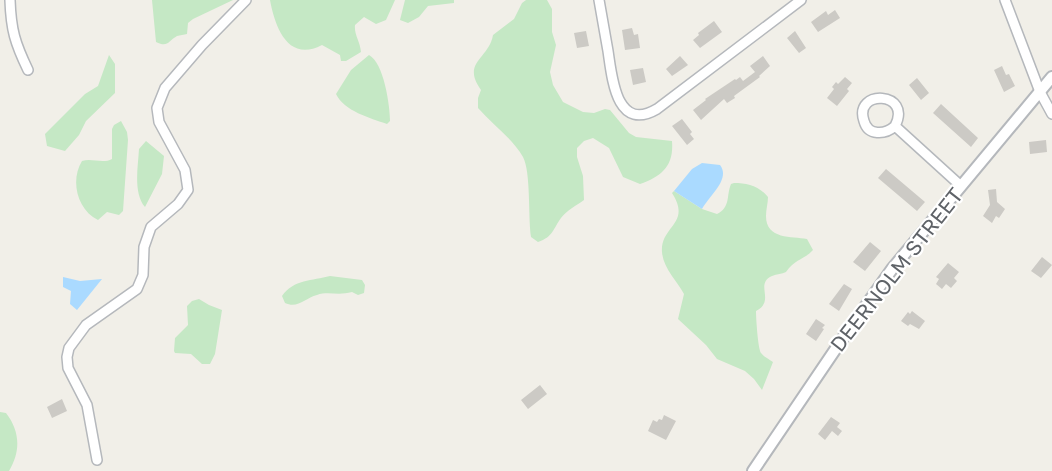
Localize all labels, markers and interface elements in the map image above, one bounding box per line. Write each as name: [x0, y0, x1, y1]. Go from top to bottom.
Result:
street label: DEERNOLM STREET: [824, 182, 968, 356]

